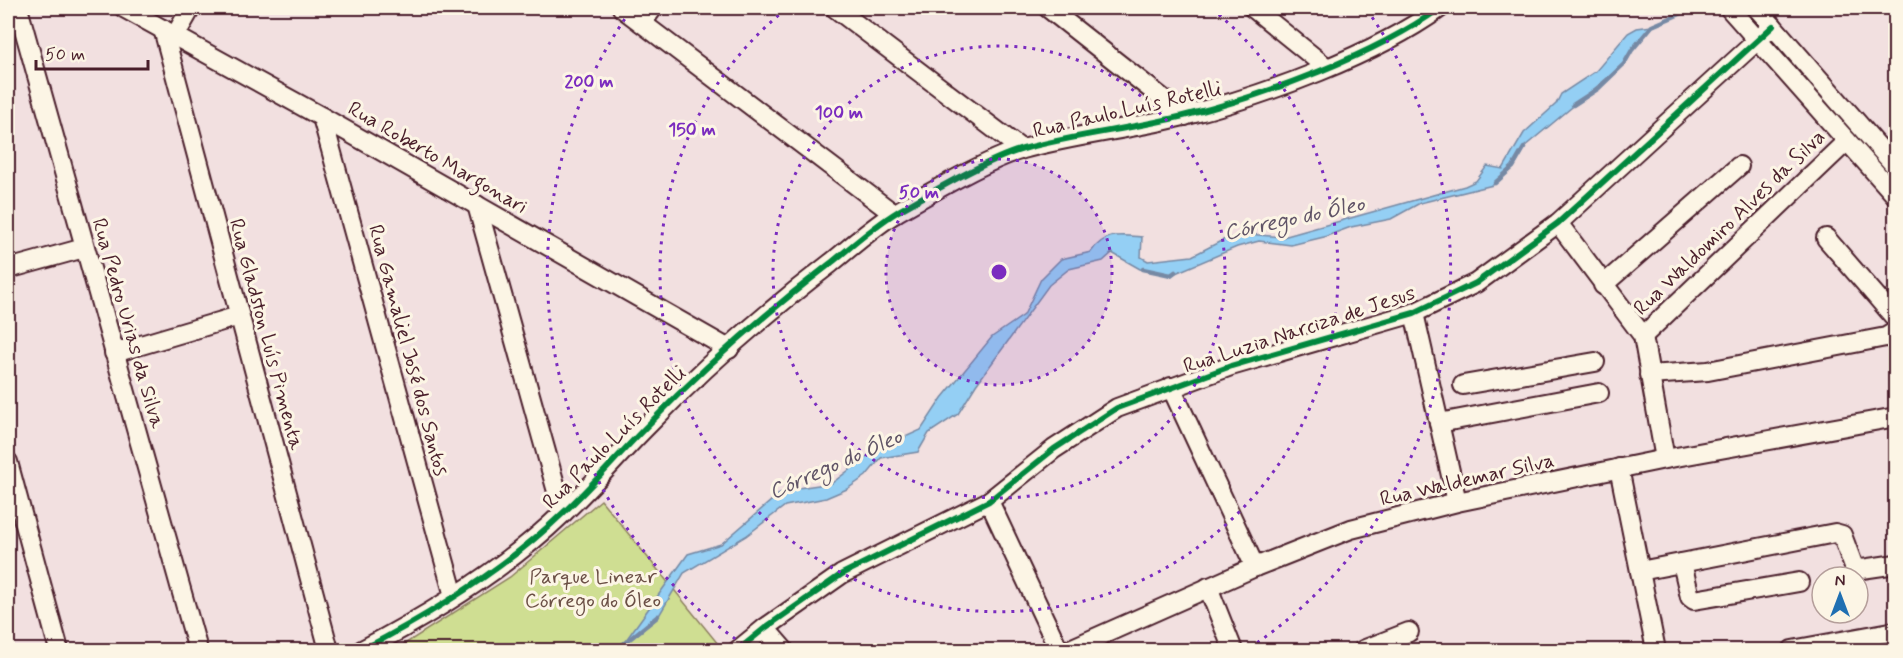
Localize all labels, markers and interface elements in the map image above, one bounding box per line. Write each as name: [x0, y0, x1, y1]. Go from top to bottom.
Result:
scale bar: [36, 33, 148, 71]
text: 50 m: [45, 43, 85, 67]
text: 200 m: [564, 70, 614, 94]
street label: Rua Paulo Luís Rotelli: [1030, 75, 1224, 145]
street label: Rua Roberto Margonari: [341, 95, 533, 223]
text: 100 m: [815, 101, 863, 125]
text: 150 m: [668, 118, 716, 142]
street label: Rua Waldomiro Alves da Silva: [1628, 123, 1832, 322]
text: 50 m: [899, 181, 939, 205]
water label: Córrego do Óleo: [1222, 190, 1369, 249]
street label: Rua Pedro Urias da Silva: [85, 215, 172, 432]
street label: Rua Gladston Luís Pimenta: [222, 216, 310, 453]
street label: Rua Gamaliel José dos Santos: [361, 222, 455, 479]
centre of rings: [989, 262, 1009, 282]
street label: Rua Luzia Narciza de Jesus: [1180, 279, 1419, 381]
street label: Rua Paulo Luís Rotelli: [537, 360, 693, 516]
water label: Córrego do Óleo: [765, 423, 908, 508]
street label: Rua Waldemar Silva: [1377, 446, 1557, 514]
park label: Parque Linear Córrego do Óleo: [525, 563, 661, 616]
north arrow: [1810, 565, 1870, 625]
text: N: [1835, 571, 1845, 592]

